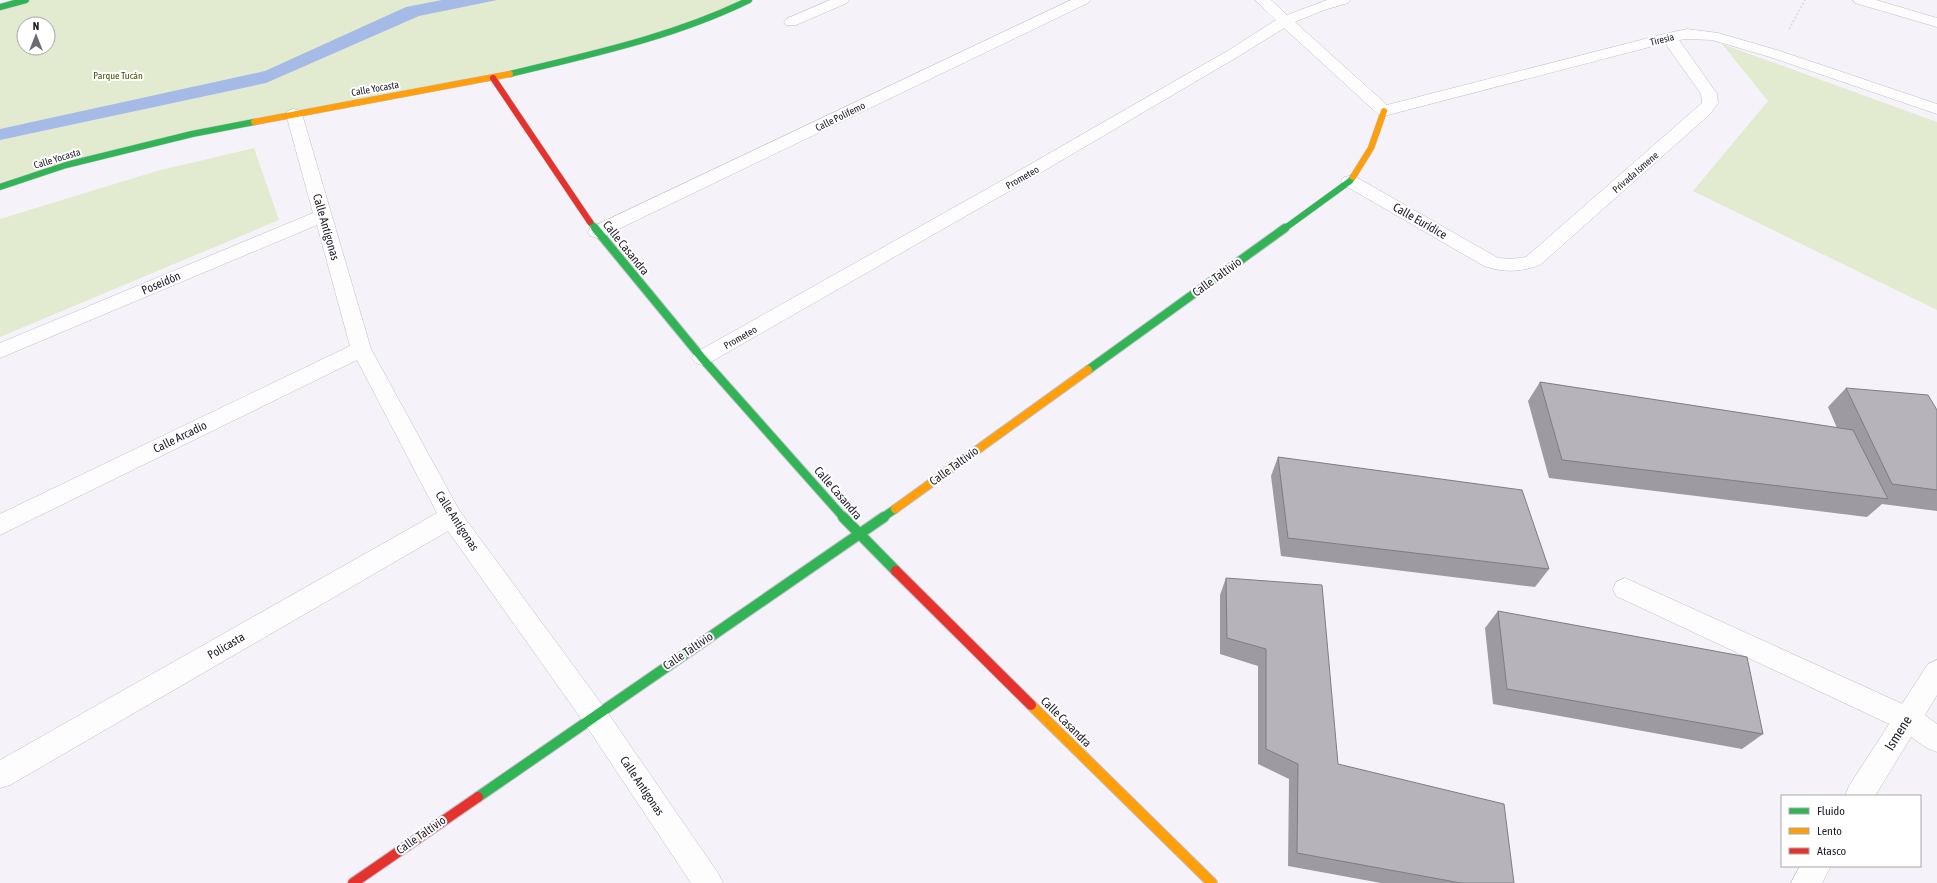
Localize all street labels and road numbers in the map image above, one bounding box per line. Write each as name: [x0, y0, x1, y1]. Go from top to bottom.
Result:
street label: Tiresia: [1649, 31, 1676, 48]
street label: Calle Yocasta: [350, 79, 400, 98]
street label: Calle Polifemo: [814, 100, 867, 133]
street label: Calle Yocasta: [32, 146, 82, 171]
street label: Privada Ismene: [1610, 149, 1661, 195]
street label: Prometeo: [1004, 163, 1041, 191]
street label: Calle Antígonas: [310, 192, 342, 262]
street label: Calle Eurídice: [1391, 200, 1449, 242]
street label: Calle Casandra: [600, 218, 652, 278]
street label: Calle Taltivio: [1190, 254, 1244, 299]
street label: Poseidón: [139, 269, 183, 297]
street label: Prometeo: [722, 323, 759, 351]
street label: Calle Arcadio: [151, 418, 209, 456]
street label: Calle Taltivio: [927, 443, 981, 488]
street label: Calle Casandra: [811, 464, 865, 522]
street label: Calle Antígonas: [432, 488, 482, 554]
street label: Calle Taltivio: [660, 629, 716, 673]
street label: Policasta: [205, 630, 247, 662]
street label: Calle Casandra: [1038, 694, 1094, 750]
street label: Ismene: [1881, 713, 1915, 753]
street label: Calle Antígonas: [617, 754, 667, 818]
street label: Calle Taltivio: [394, 813, 449, 857]

